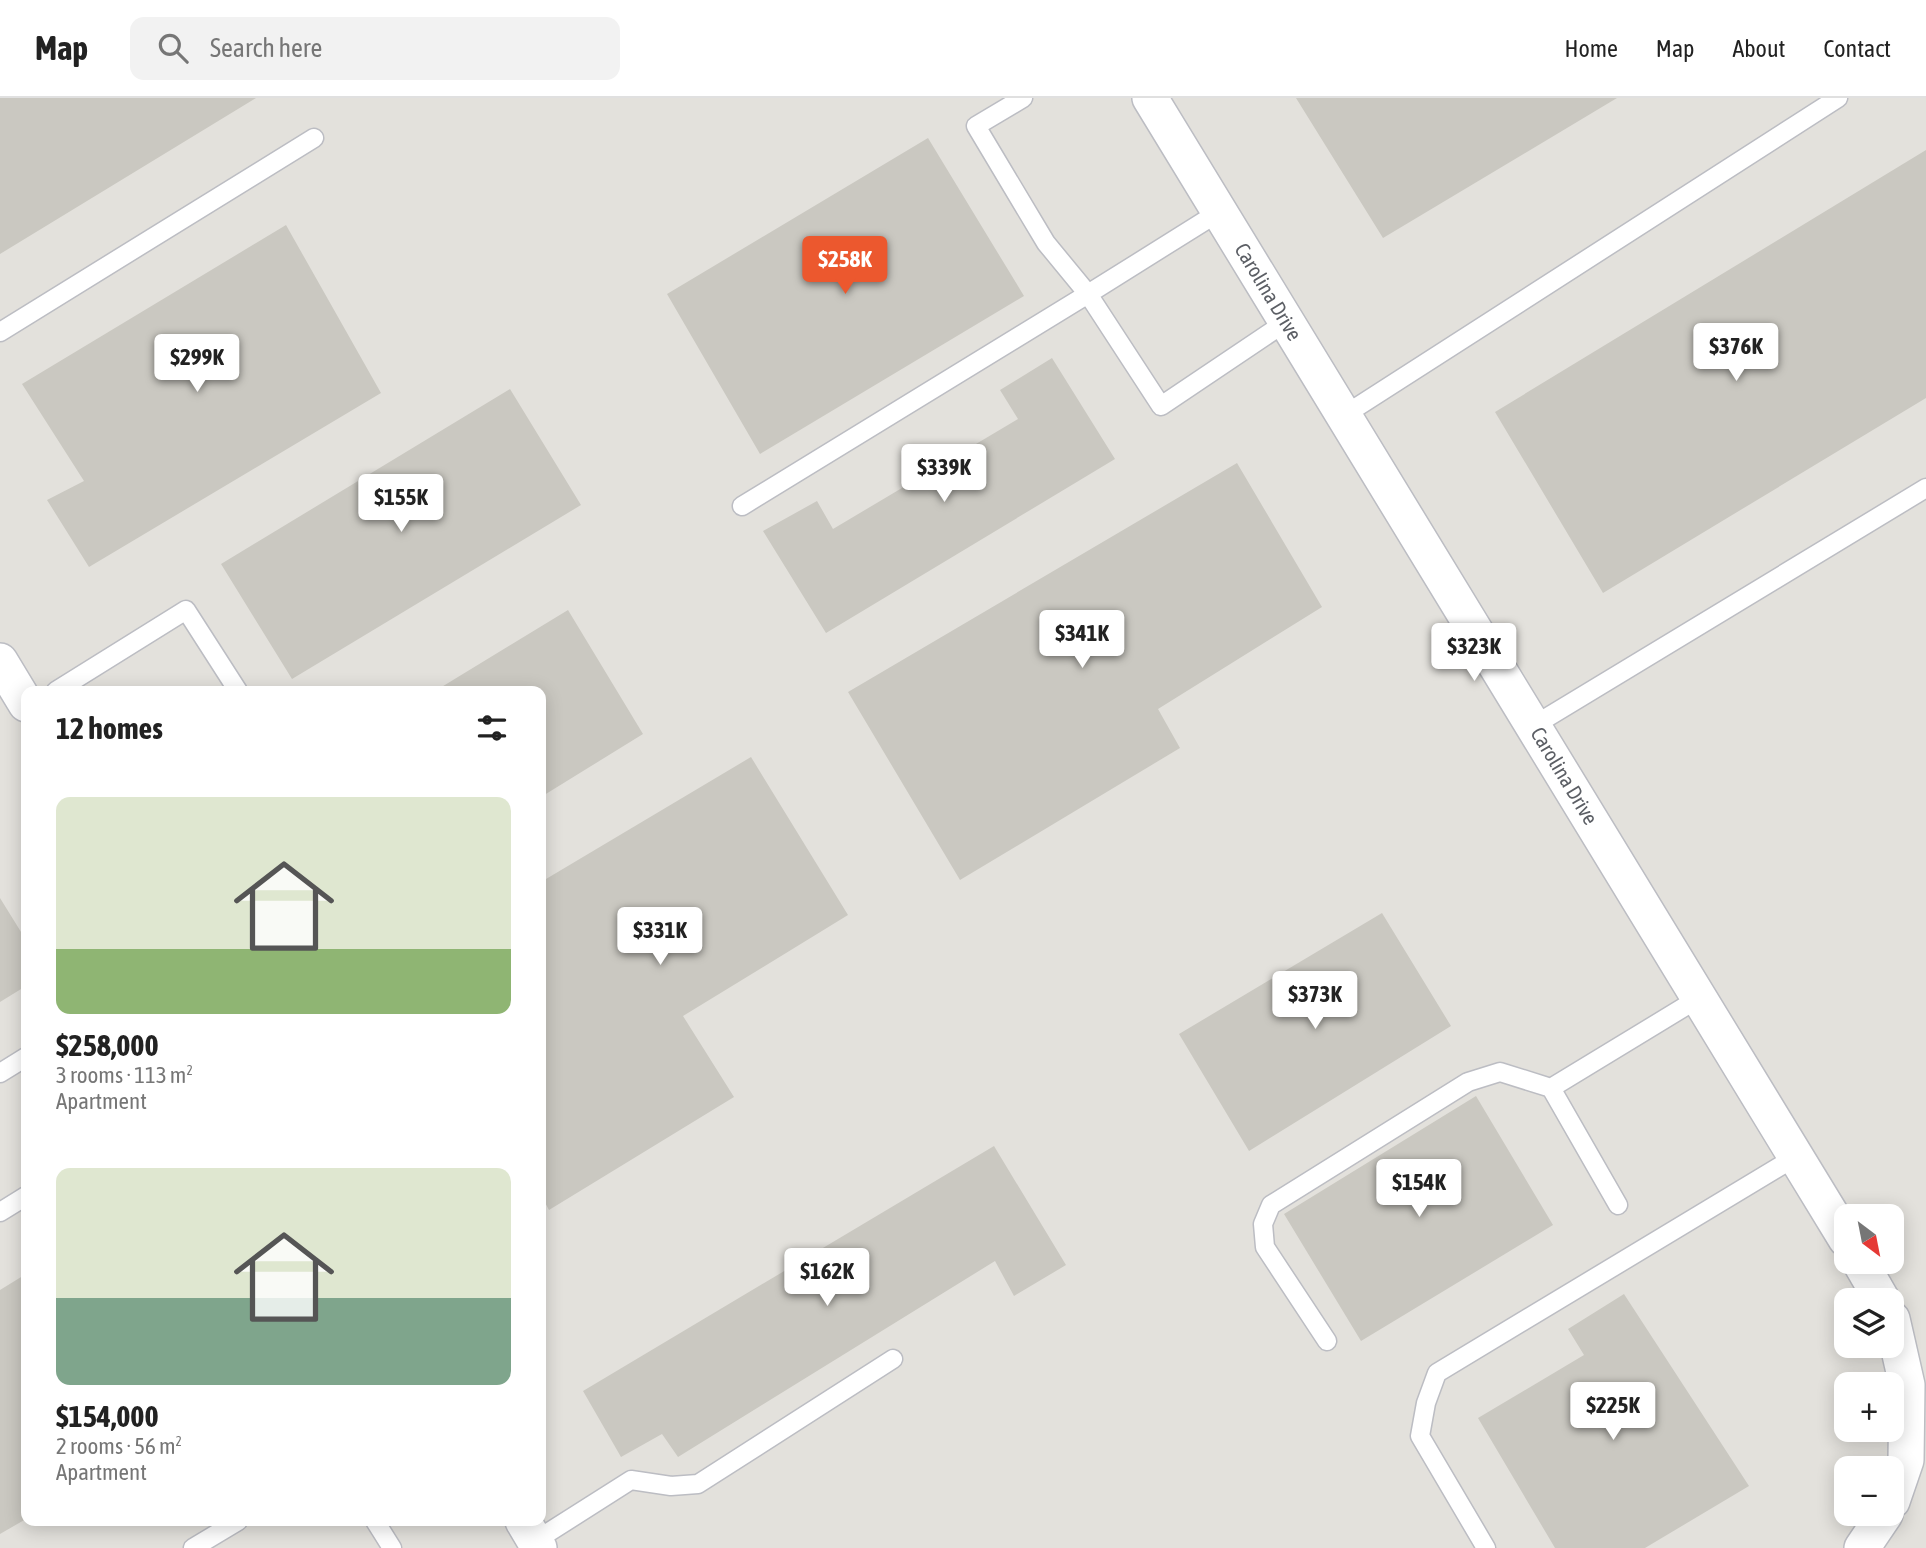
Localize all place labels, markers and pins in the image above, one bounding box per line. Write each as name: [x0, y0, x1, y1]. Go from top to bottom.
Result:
pin: $258K: [796, 236, 894, 296]
pin: $376K: [1687, 324, 1785, 383]
pin: $299K: [148, 334, 246, 394]
pin: $339K: [895, 444, 993, 504]
pin: $155K: [352, 474, 450, 534]
pin: $341K: [1033, 610, 1131, 670]
pin: $323K: [1425, 624, 1523, 683]
pin: $331K: [611, 908, 709, 967]
pin: $373K: [1266, 972, 1364, 1031]
pin: $154K: [1370, 1160, 1468, 1219]
pin: $162K: [778, 1248, 876, 1308]
pin: $225K: [1564, 1382, 1662, 1442]

